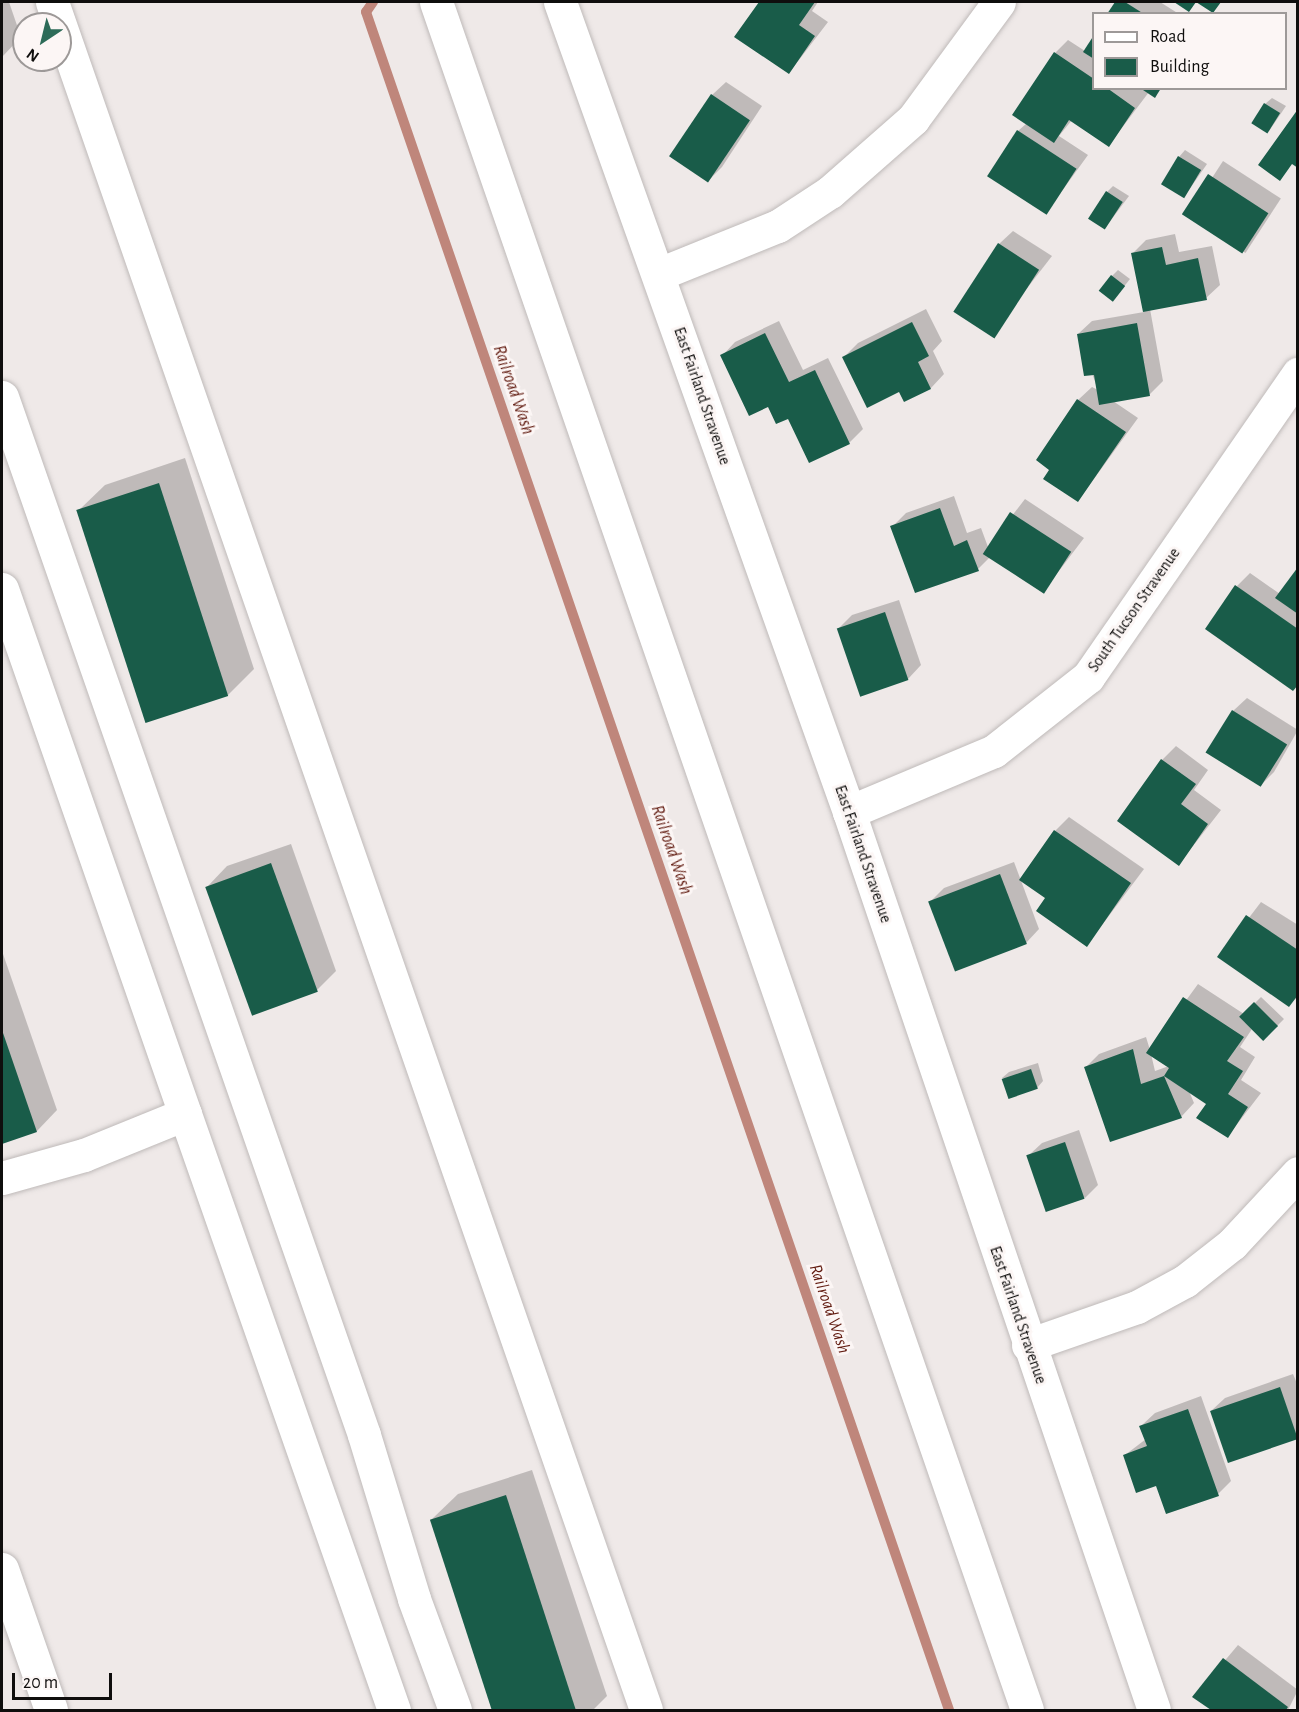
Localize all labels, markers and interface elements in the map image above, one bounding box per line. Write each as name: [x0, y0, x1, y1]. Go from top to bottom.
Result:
north arrow: [12, 12, 72, 72]
legend: [1092, 12, 1287, 90]
text: Road: [1150, 28, 1186, 46]
text: N: [24, 45, 42, 65]
text: Building: [1150, 58, 1209, 76]
street label: East Fairland Stravenue: [669, 325, 735, 467]
water label: Railroad Wash: [488, 342, 538, 438]
street label: South Tucson Stravenue: [1084, 544, 1184, 676]
street label: East Fairland Stravenue: [830, 783, 896, 925]
water label: Railroad Wash: [646, 802, 696, 898]
street label: East Fairland Stravenue: [985, 1244, 1051, 1386]
water label: Railroad Wash: [804, 1261, 854, 1357]
scale bar: [15, 1661, 116, 1699]
text: 20 m: [23, 1674, 58, 1692]

